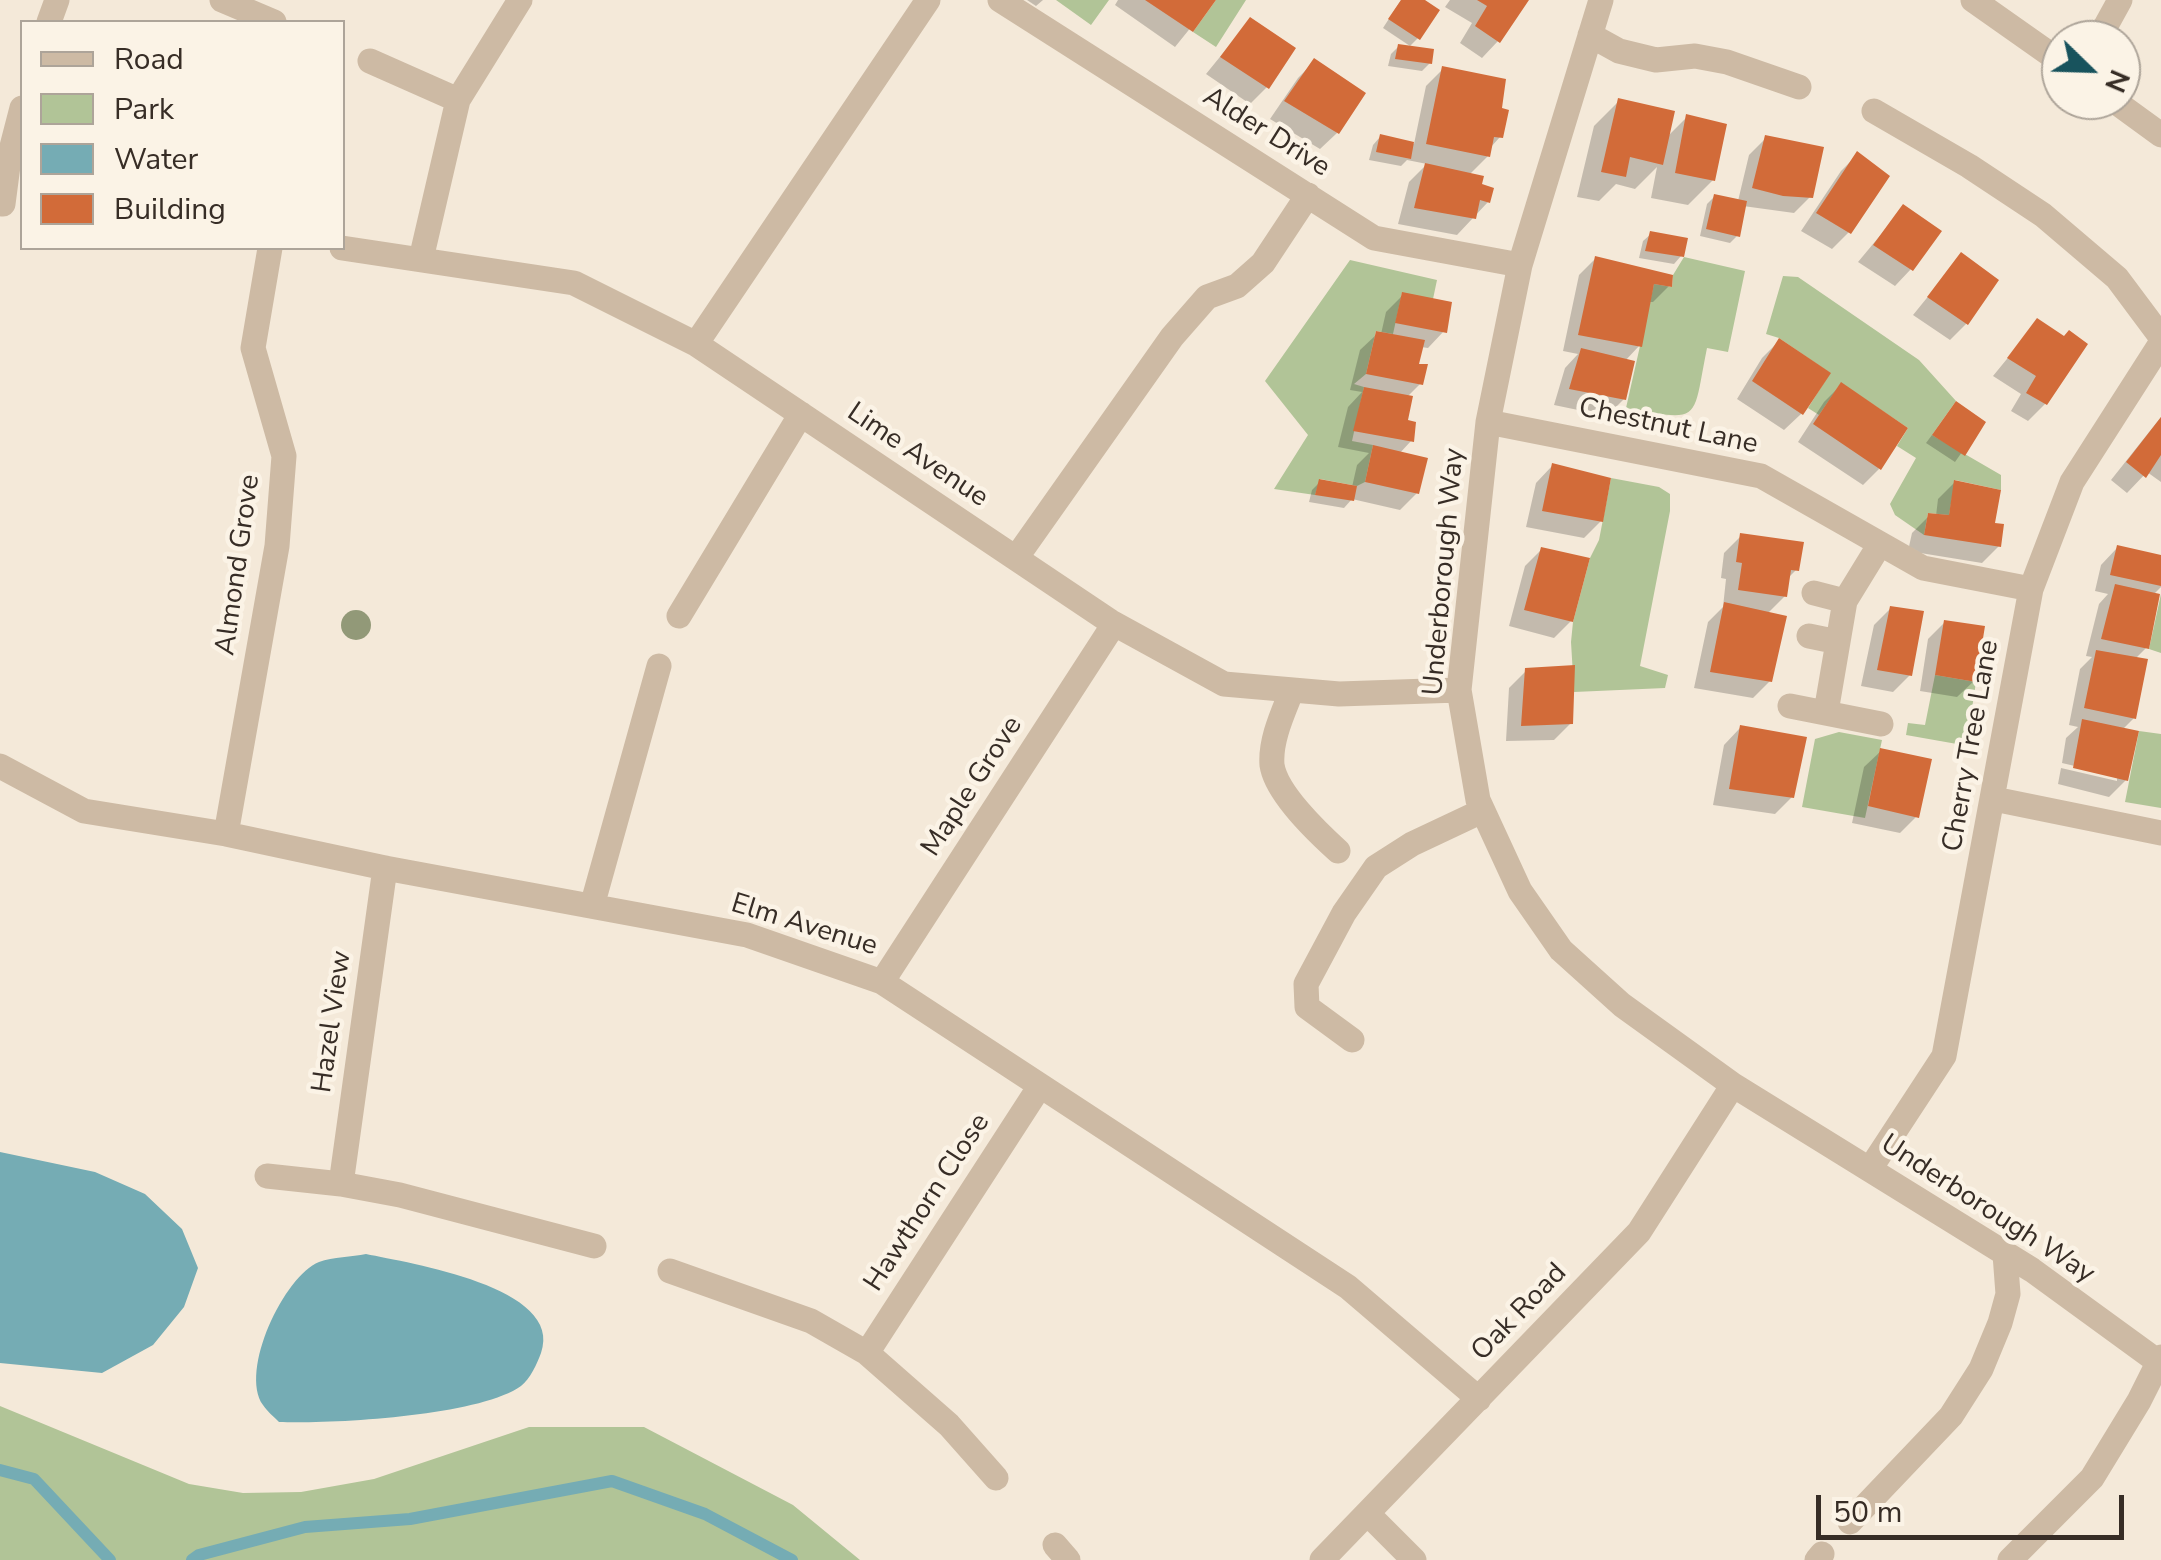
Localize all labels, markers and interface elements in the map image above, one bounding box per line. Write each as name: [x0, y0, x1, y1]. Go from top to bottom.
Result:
legend: [20, 20, 345, 250]
north arrow: [2041, 20, 2141, 120]
text: Road: [114, 39, 184, 80]
text: N: [2095, 64, 2138, 98]
street label: Alder Drive: [1196, 81, 1336, 185]
text: Park: [114, 89, 174, 130]
text: Water: [114, 139, 198, 180]
text: Building: [114, 189, 226, 230]
street label: Chestnut Lane: [1575, 392, 1761, 462]
street label: Lime Avenue: [840, 396, 994, 516]
street label: Underborough Way: [1417, 447, 1473, 697]
street label: Almond Grove: [210, 472, 268, 658]
street label: Cherry Tree Lane: [1937, 637, 2007, 855]
street label: Maple Grove: [915, 711, 1031, 863]
street label: Elm Avenue: [727, 888, 881, 964]
street label: Hazel View: [306, 949, 360, 1095]
street label: Hawthorn Close: [858, 1108, 998, 1298]
street label: Underborough Way: [1874, 1128, 2100, 1292]
street label: Oak Road: [1465, 1257, 1575, 1369]
scale bar: [1821, 1475, 2128, 1537]
text: 50 m: [1833, 1492, 1902, 1533]

